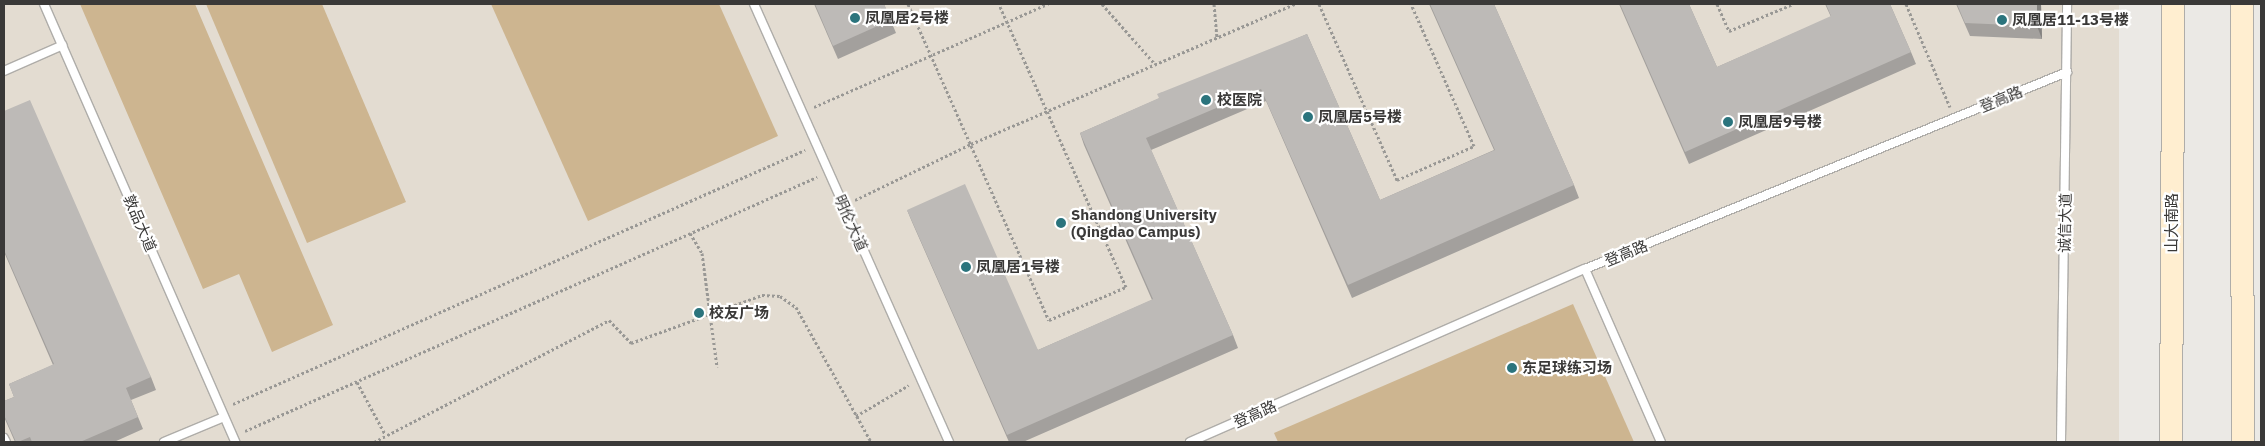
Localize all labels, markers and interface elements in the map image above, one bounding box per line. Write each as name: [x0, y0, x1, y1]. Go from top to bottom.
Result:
place label: 凤凰居2号楼: [865, 9, 949, 27]
place label: 凤凰居11-13号楼: [2012, 11, 2129, 29]
marker: 凤凰居2号楼: [849, 12, 861, 24]
marker: 凤凰居11-13号楼: [1996, 14, 2008, 26]
street label: 登高路: [1977, 82, 2025, 116]
place label: 校医院: [1217, 91, 1262, 109]
marker: 校医院: [1199, 93, 1213, 107]
place label: 凤凰居5号楼: [1318, 108, 1402, 126]
marker: 凤凰居5号楼: [1302, 111, 1314, 123]
place label: 凤凰居9号楼: [1738, 113, 1822, 131]
marker: 凤凰居9号楼: [1722, 116, 1734, 128]
street label: 敦品大道: [120, 192, 160, 254]
street label: 明伦大道: [831, 192, 871, 254]
street label: 诚信大道: [2055, 193, 2075, 253]
street label: 山大南路: [2163, 193, 2181, 253]
place label: Shandong University (Qingdao Campus): [1071, 205, 1217, 240]
marker: Shandong University (Qingdao Campus): [1055, 217, 1067, 229]
street label: 登高路: [1602, 236, 1650, 270]
place label: 凤凰居1号楼: [976, 258, 1060, 276]
marker: 凤凰居1号楼: [960, 261, 972, 273]
place label: 校友广场: [709, 304, 769, 322]
marker: 校友广场: [693, 307, 705, 319]
place label: 东足球练习场: [1522, 359, 1612, 377]
marker: 东足球练习场: [1506, 362, 1518, 374]
street label: 登高路: [1231, 397, 1279, 431]

